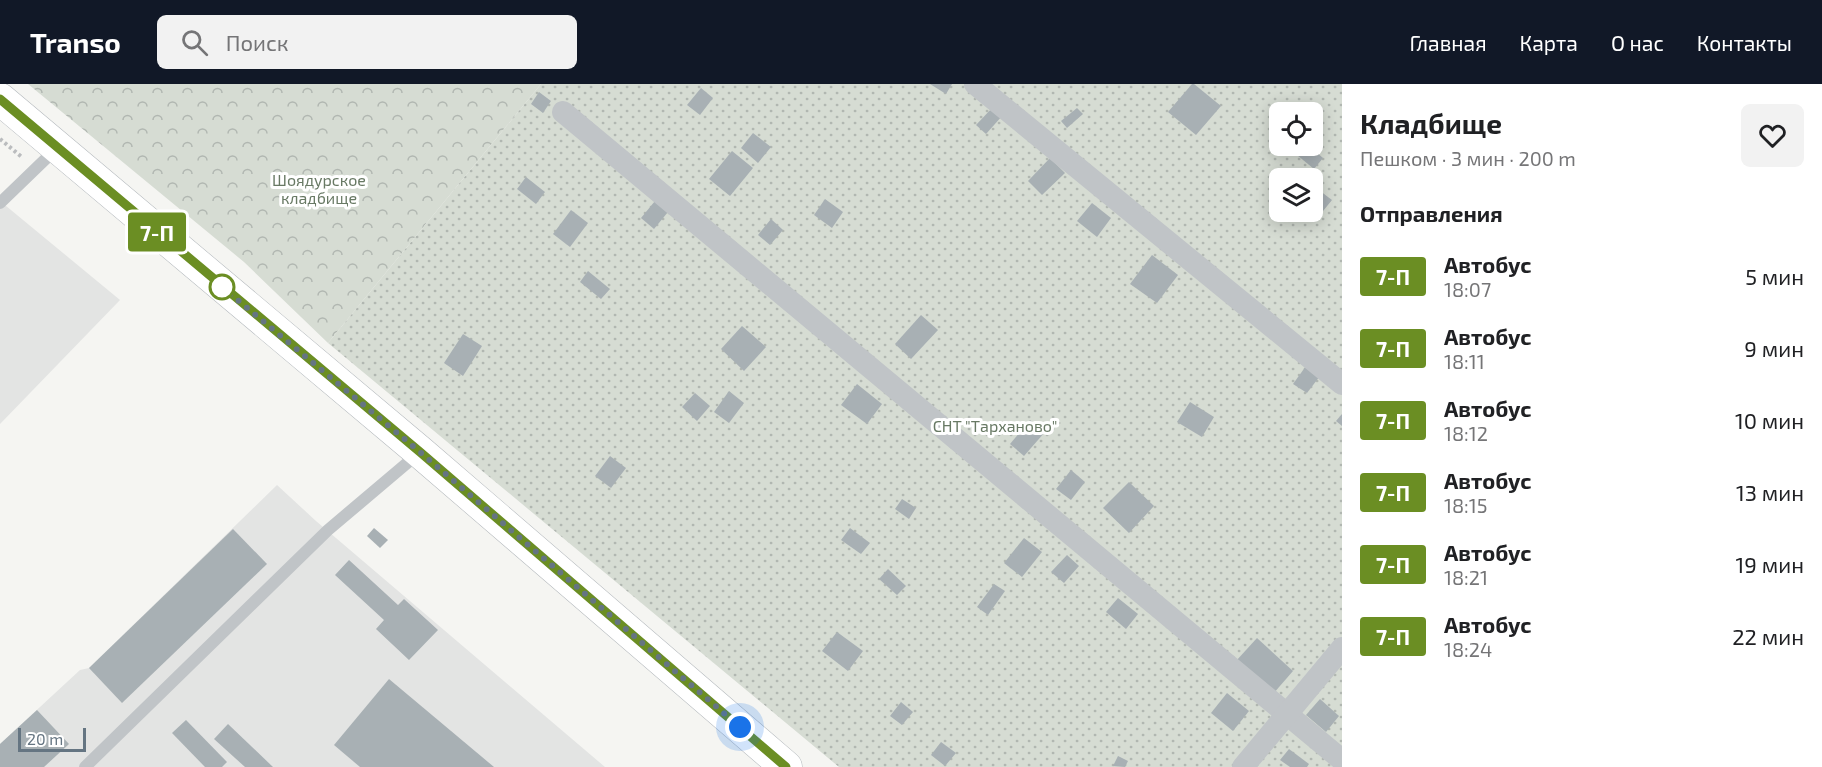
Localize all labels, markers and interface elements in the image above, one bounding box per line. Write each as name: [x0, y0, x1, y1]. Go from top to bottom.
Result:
search box: [157, 15, 577, 69]
text: Transo: [30, 25, 121, 59]
icon: search: [178, 26, 211, 59]
text: Поиск: [226, 29, 289, 55]
text: Главная: [1410, 30, 1487, 55]
text: Карта: [1520, 30, 1578, 55]
text: О нас: [1611, 30, 1664, 55]
text: Контакты: [1697, 30, 1792, 55]
map controls: [1269, 102, 1323, 222]
button: locate: [1269, 102, 1323, 156]
button: heart: [1741, 104, 1804, 167]
text: Кладбище: [1360, 106, 1502, 140]
text: Пешком · 3 мин · 200 m: [1360, 146, 1576, 170]
button: layers: [1269, 168, 1323, 222]
park label: Шоядурское кладбище: [272, 170, 366, 207]
text: Отправления: [1360, 200, 1503, 226]
line badge: 7-П: [122, 212, 192, 252]
text: 7-П: [140, 220, 174, 245]
text: Автобус: [1444, 251, 1532, 277]
text: 5 мин: [1745, 263, 1804, 289]
text: 7-П: [1376, 264, 1410, 289]
unlabelled marker: [209, 274, 235, 300]
text: 18:07: [1444, 277, 1491, 301]
text: Автобус: [1444, 323, 1532, 349]
text: 9 мин: [1744, 335, 1804, 361]
text: 7-П: [1376, 336, 1410, 361]
text: 18:11: [1444, 349, 1485, 373]
text: Автобус: [1444, 395, 1532, 421]
text: 10 мин: [1735, 407, 1804, 433]
text: 7-П: [1376, 408, 1410, 433]
park label: СНТ "Тарханово": [933, 416, 1057, 435]
text: 18:12: [1444, 421, 1488, 445]
text: Автобус: [1444, 467, 1532, 493]
text: 13 мин: [1736, 479, 1804, 505]
text: 7-П: [1376, 480, 1410, 505]
text: 18:15: [1444, 493, 1488, 517]
text: Автобус: [1444, 539, 1532, 565]
text: 19 мин: [1736, 551, 1804, 577]
text: 7-П: [1376, 552, 1410, 577]
text: 18:21: [1444, 565, 1488, 589]
text: Автобус: [1444, 611, 1532, 637]
text: 22 мин: [1732, 623, 1804, 649]
text: 7-П: [1376, 624, 1410, 649]
text: 18:24: [1444, 637, 1492, 661]
your location: [725, 712, 755, 742]
scale bar: [18, 725, 86, 752]
text: 20 m: [27, 729, 63, 748]

